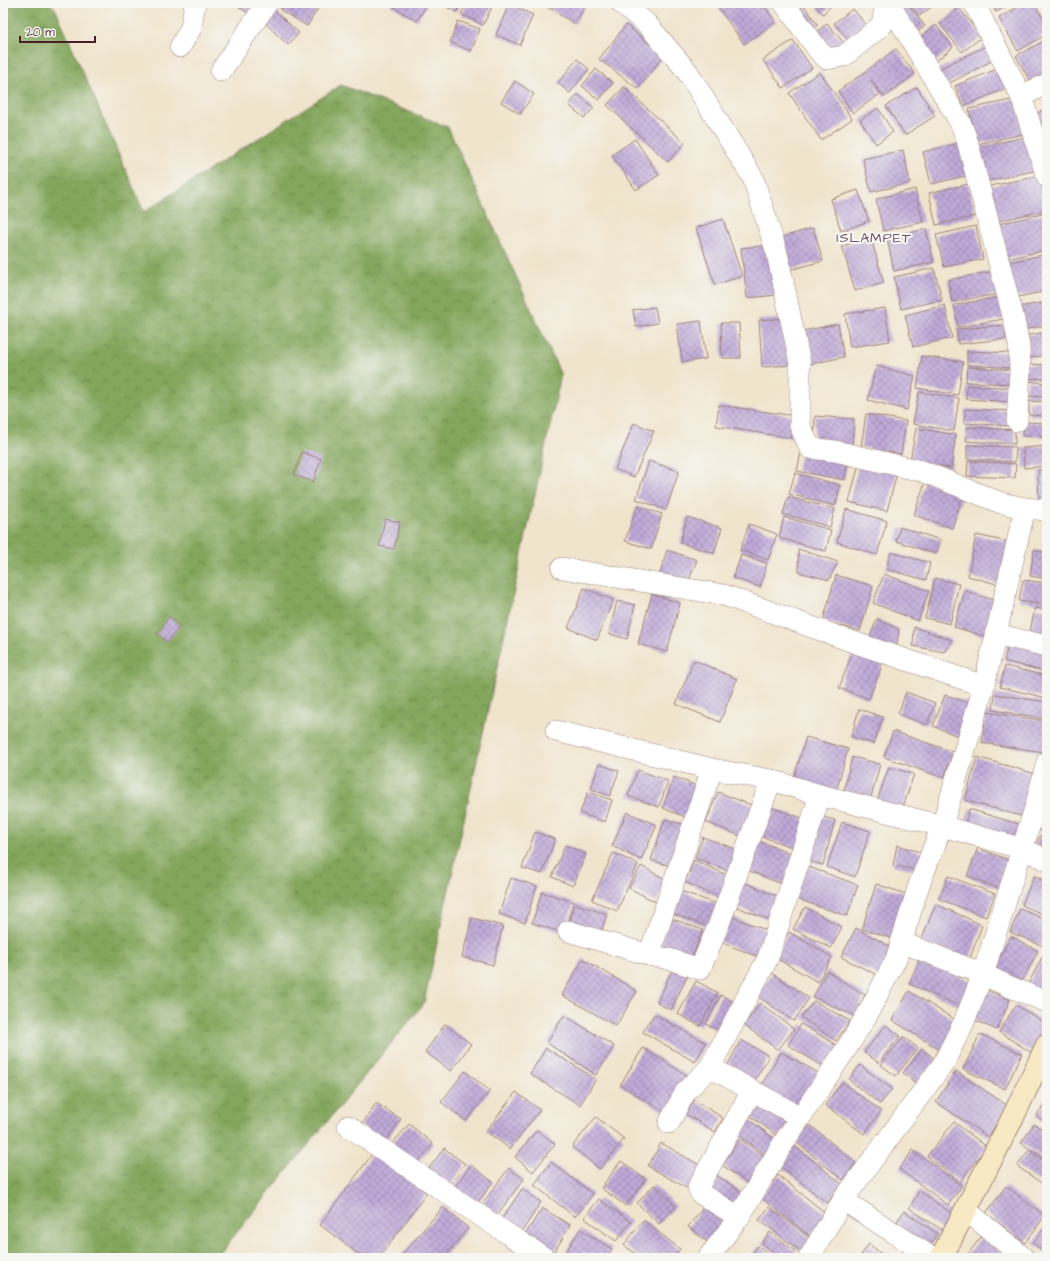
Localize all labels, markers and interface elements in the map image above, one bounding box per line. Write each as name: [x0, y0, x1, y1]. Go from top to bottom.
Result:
scale bar: [20, 18, 95, 44]
text: 20 m: [26, 24, 55, 41]
district label: ISLAMPET: [836, 228, 912, 248]

